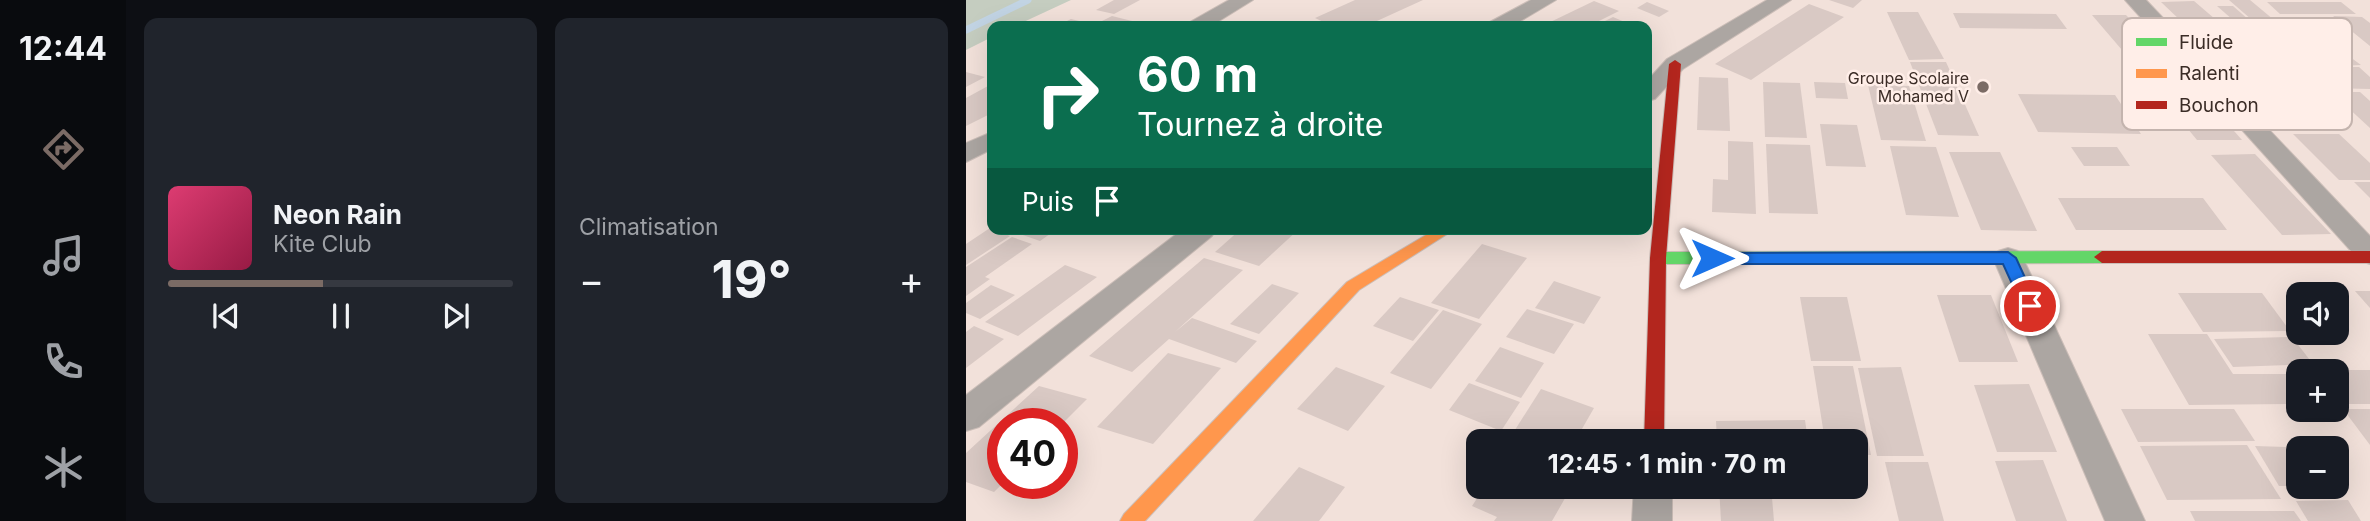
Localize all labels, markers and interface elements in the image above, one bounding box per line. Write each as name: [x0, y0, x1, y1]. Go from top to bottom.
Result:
legend: [2122, 18, 2352, 130]
text: 12:44: [19, 29, 107, 68]
text: Fluide: [2179, 31, 2233, 54]
text: 60 m: [1137, 45, 1258, 104]
icon: right: [1022, 49, 1113, 140]
text: Ralenti: [2179, 62, 2240, 85]
place label: Groupe Scolaire Mohamed V: [1848, 68, 1969, 106]
marker: Groupe Scolaire Mohamed V: [1975, 79, 1991, 95]
text: Bouchon: [2179, 94, 2259, 117]
text: Tournez à droite: [1137, 105, 1383, 144]
icon: directions: [39, 125, 88, 174]
icon: arrive: [1088, 182, 1126, 220]
text: Puis: [1022, 186, 1074, 217]
text: Neon Rain: [273, 199, 402, 230]
text: Climatisation: [579, 213, 719, 241]
position arrow: [1675, 221, 1749, 295]
text: Kite Club: [273, 230, 372, 258]
icon: music: [39, 231, 88, 280]
text: 19°: [711, 248, 792, 311]
text: −: [579, 257, 604, 303]
text: +: [899, 257, 924, 303]
pin: [2000, 276, 2060, 336]
map controls: [2286, 282, 2349, 499]
button: sound: [2286, 282, 2349, 345]
icon: arrive: [2011, 287, 2049, 325]
icon: previous: [207, 297, 245, 335]
icon: pause: [322, 297, 360, 335]
icon: next: [437, 297, 475, 335]
icon: phone: [39, 337, 88, 386]
button: +: [2286, 359, 2349, 422]
speed limit sign: 40: [987, 408, 1078, 499]
button: −: [2286, 436, 2349, 499]
icon: climate: [39, 443, 88, 492]
text: 12:45 · 1 min · 70 m: [1548, 448, 1786, 479]

